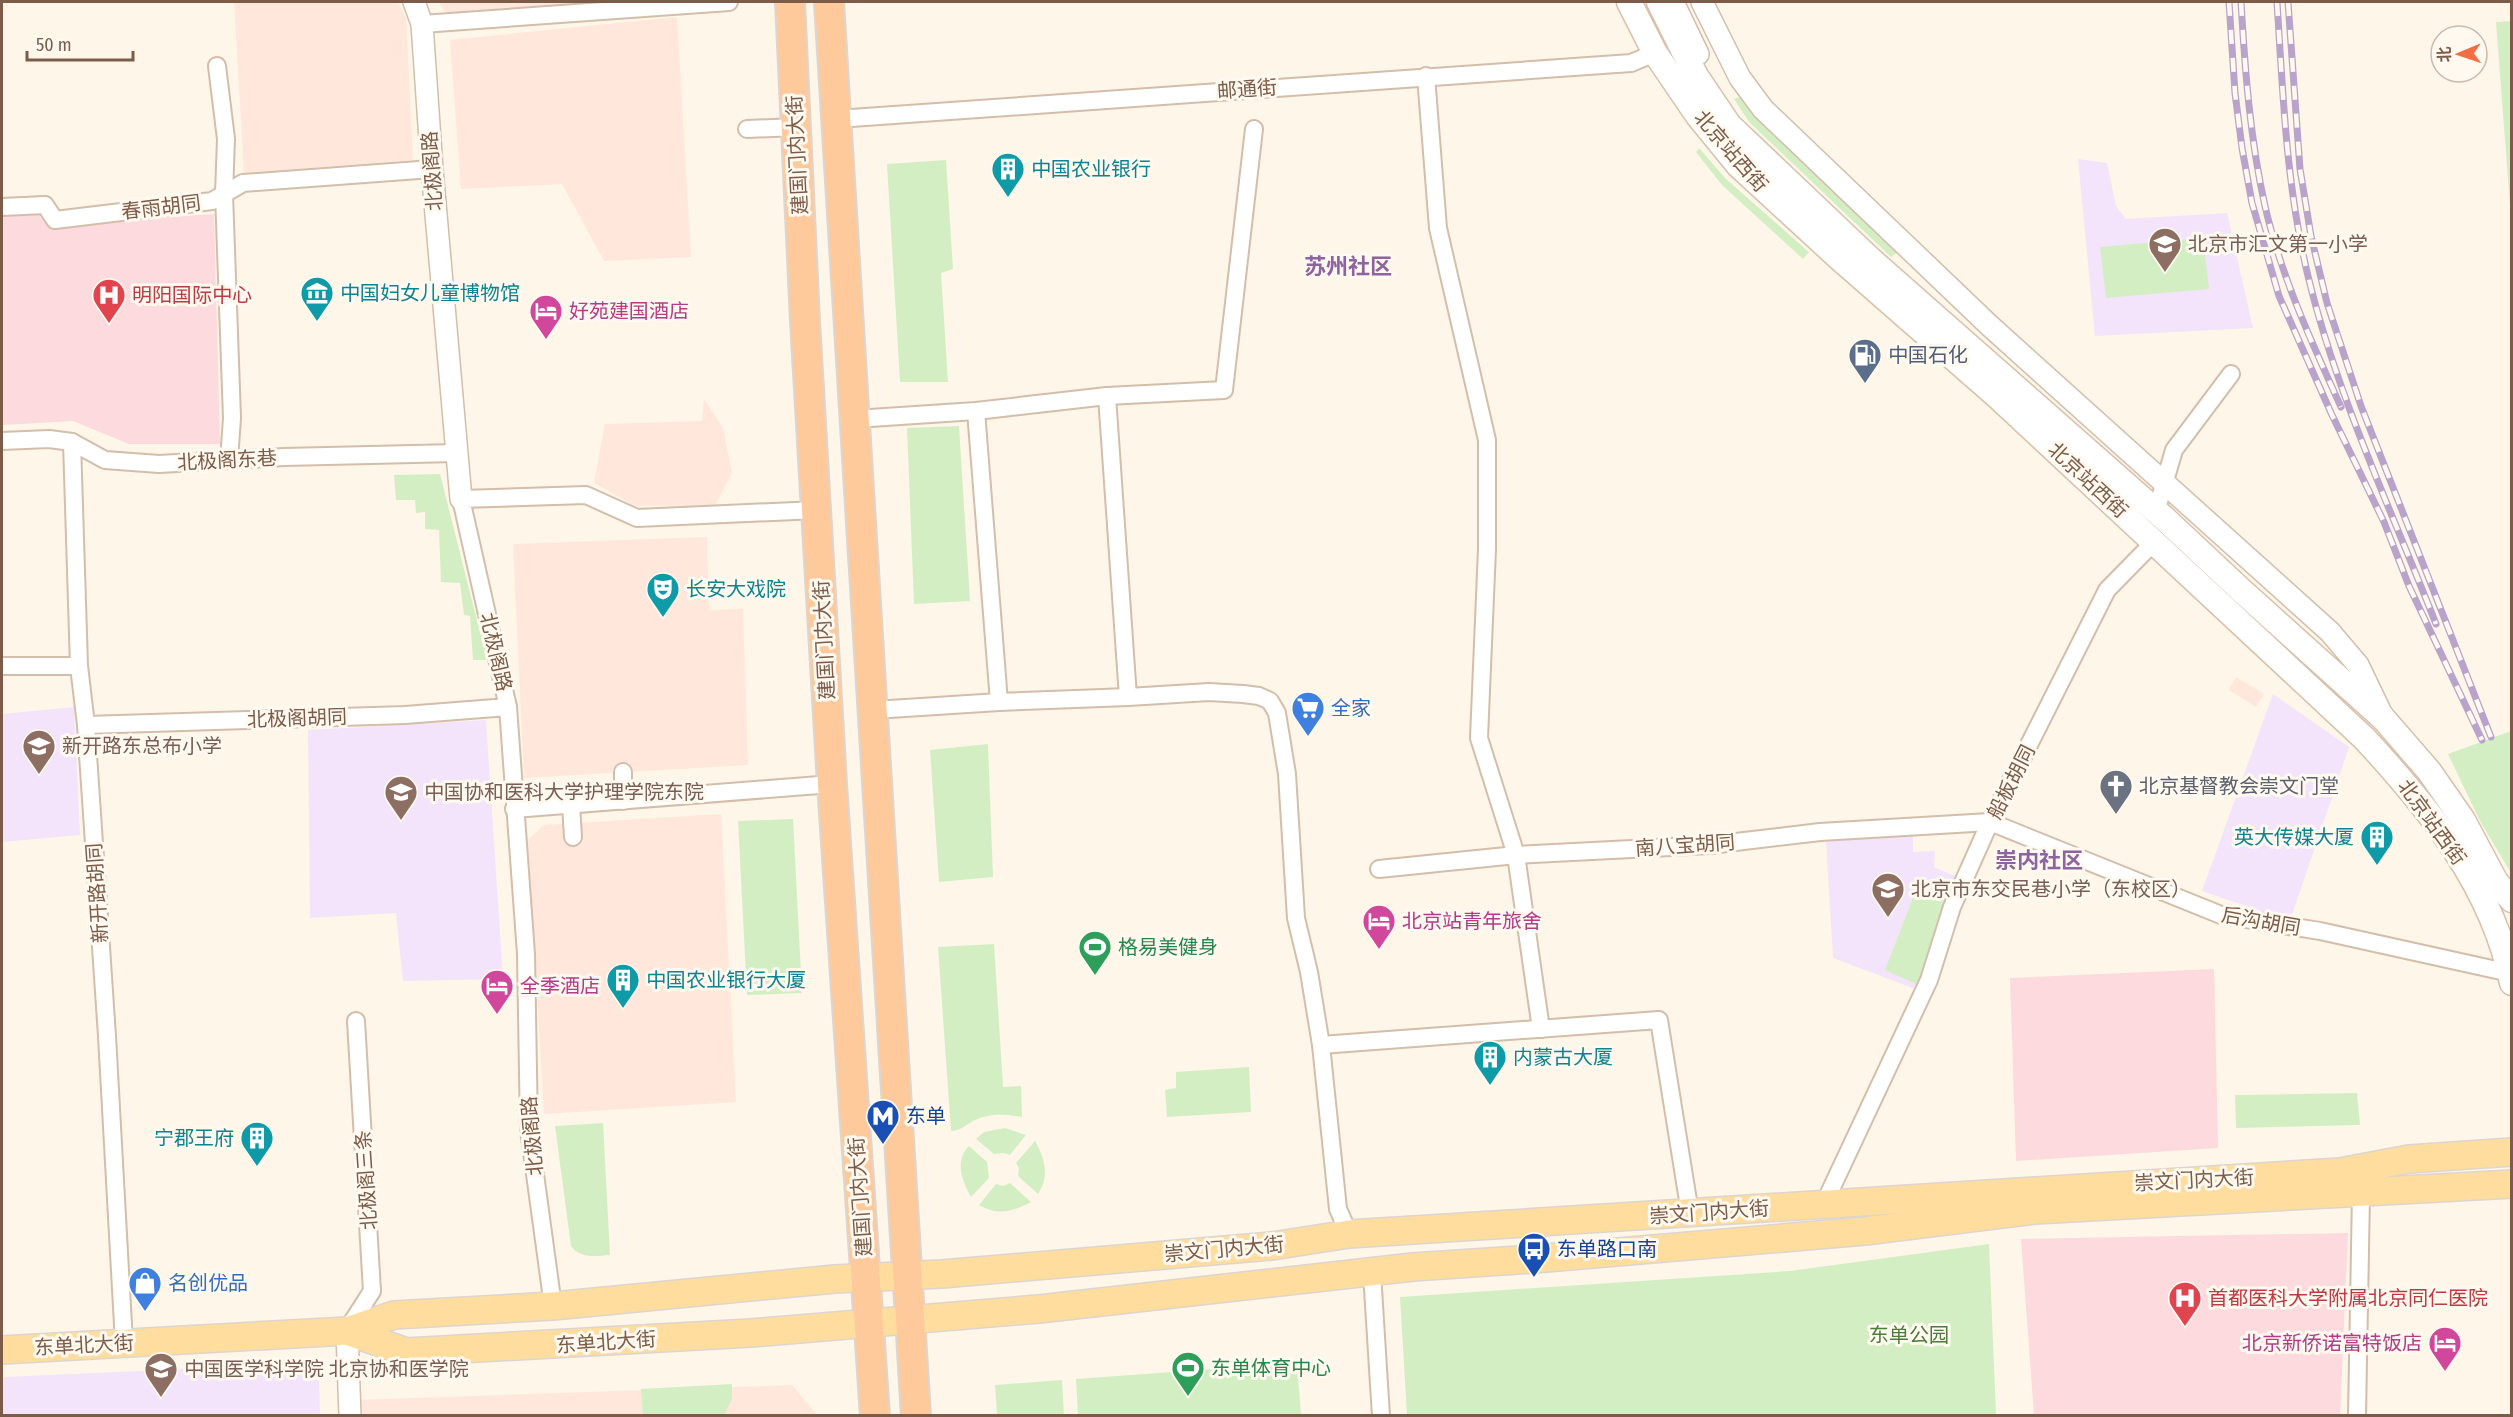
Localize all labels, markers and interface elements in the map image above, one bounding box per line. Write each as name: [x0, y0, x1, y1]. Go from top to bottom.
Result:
scale bar: [27, 24, 134, 62]
north arrow: [2429, 24, 2489, 84]
text: 50 m: [36, 34, 72, 56]
text: 北: [2435, 46, 2454, 63]
street label: 邮通街: [1216, 75, 1278, 103]
street label: 建国门内大街: [782, 94, 812, 216]
street label: 北京站西街: [1689, 105, 1773, 197]
street label: 北极阁路: [417, 130, 447, 212]
building icon: 中国农业银行: [990, 151, 1026, 198]
place label: 中国农业银行: [1031, 157, 1151, 181]
street label: 春雨胡同: [120, 190, 202, 224]
school or university icon: 北京市汇文第一小学: [2147, 226, 2183, 273]
place label: 北京市汇文第一小学: [2188, 232, 2368, 256]
district label: 苏州社区: [1304, 253, 1392, 280]
museum icon: 中国妇女儿童博物馆: [299, 275, 335, 322]
hospital icon: 明阳国际中心: [91, 277, 127, 324]
place label: 中国妇女儿童博物馆: [340, 281, 520, 305]
place label: 明阳国际中心: [132, 283, 252, 307]
hotel icon: 好苑建国酒店: [528, 293, 564, 340]
place label: 好苑建国酒店: [569, 299, 689, 323]
fuel station icon: 中国石化: [1847, 337, 1883, 384]
place label: 中国石化: [1888, 343, 1968, 367]
street label: 北京站西街: [2043, 437, 2133, 523]
street label: 北极阁东巷: [176, 445, 278, 475]
theatre icon: 长安大戏院: [645, 571, 681, 618]
place label: 长安大戏院: [686, 577, 786, 601]
street label: 建国门内大街: [809, 579, 839, 701]
street label: 北极阁路: [475, 610, 517, 694]
supermarket icon: 全家: [1290, 690, 1326, 737]
place label: 全家: [1331, 696, 1371, 720]
street label: 北极阁胡同: [247, 704, 347, 732]
school or university icon: 新开路东总布小学: [21, 728, 57, 775]
place label: 新开路东总布小学: [62, 734, 222, 758]
street label: 船板胡同: [1982, 741, 2040, 823]
church icon: 北京基督教会崇文门堂: [2098, 768, 2134, 815]
school or university icon: 中国协和医科大学护理学院东院: [383, 774, 419, 821]
place label: 北京基督教会崇文门堂: [2139, 774, 2339, 798]
street label: 北京站西街: [2393, 774, 2471, 870]
place label: 中国协和医科大学护理学院东院: [424, 780, 704, 804]
building icon: 英大传媒大厦: [2359, 819, 2395, 866]
place label: 英大传媒大厦: [2234, 825, 2354, 849]
street label: 南八宝胡同: [1634, 830, 1736, 860]
street label: 新开路胡同: [82, 842, 112, 944]
district label: 崇内社区: [1995, 847, 2083, 874]
school or university icon: 北京市东交民巷小学（东校区）: [1870, 871, 1906, 918]
place label: 北京市东交民巷小学（东校区）: [1911, 877, 2191, 901]
street label: 后沟胡同: [2220, 902, 2302, 940]
hotel icon: 北京站青年旅舍: [1361, 903, 1397, 950]
place label: 北京站青年旅舍: [1402, 909, 1542, 933]
sports icon: 格易美健身: [1077, 929, 1113, 976]
place label: 格易美健身: [1118, 935, 1218, 959]
building icon: 中国农业银行大厦: [605, 962, 641, 1009]
hotel icon: 全季酒店: [479, 968, 515, 1015]
place label: 中国农业银行大厦: [646, 968, 806, 992]
place label: 全季酒店: [520, 974, 600, 998]
building icon: 内蒙古大厦: [1472, 1039, 1508, 1086]
place label: 内蒙古大厦: [1513, 1045, 1613, 1069]
street label: 北极阁路: [517, 1095, 547, 1177]
metro station icon: 东单: [865, 1098, 901, 1145]
place label: 东单: [906, 1104, 946, 1128]
building icon: 宁郡王府: [239, 1120, 275, 1167]
place label: 宁郡王府: [154, 1126, 234, 1150]
street label: 北极阁三条: [351, 1129, 381, 1231]
street label: 建国门内大街: [844, 1136, 876, 1258]
street label: 崇文门内大街: [2133, 1165, 2255, 1195]
street label: 崇文门内大街: [1648, 1196, 1770, 1228]
bus stop icon: 东单路口南: [1516, 1231, 1552, 1278]
street label: 崇文门内大街: [1163, 1232, 1285, 1266]
place label: 东单路口南: [1557, 1237, 1657, 1261]
shop icon: 名创优品: [127, 1265, 163, 1312]
place label: 名创优品: [168, 1271, 248, 1295]
hospital icon: 首都医科大学附属北京同仁医院: [2167, 1280, 2203, 1327]
place label: 首都医科大学附属北京同仁医院: [2208, 1286, 2488, 1310]
park label: 东单公园: [1869, 1323, 1949, 1347]
hotel icon: 北京新侨诺富特饭店: [2427, 1325, 2463, 1372]
street label: 东单北大街: [555, 1327, 657, 1357]
street label: 东单北大街: [33, 1330, 135, 1360]
place label: 北京新侨诺富特饭店: [2242, 1331, 2422, 1355]
sports icon: 东单体育中心: [1170, 1350, 1206, 1397]
school or university icon: 中国医学科学院 北京协和医学院: [143, 1351, 179, 1398]
place label: 东单体育中心: [1211, 1356, 1331, 1380]
place label: 中国医学科学院 北京协和医学院: [184, 1357, 469, 1381]

